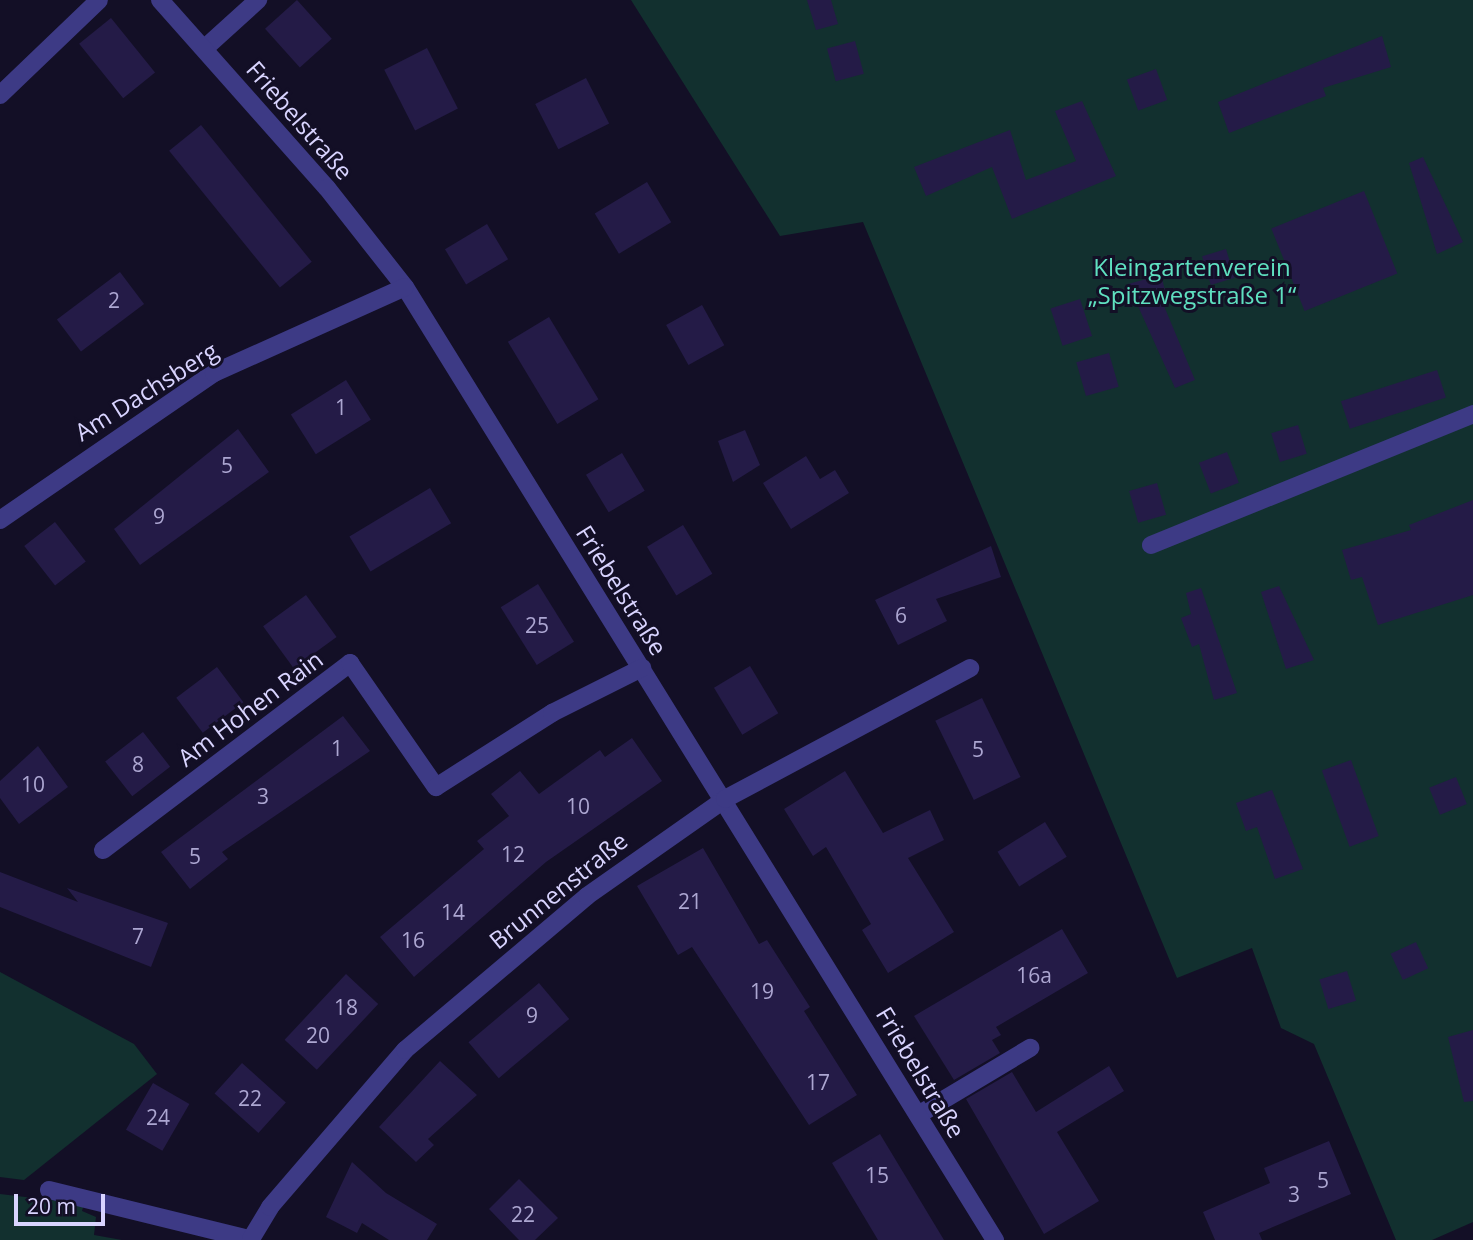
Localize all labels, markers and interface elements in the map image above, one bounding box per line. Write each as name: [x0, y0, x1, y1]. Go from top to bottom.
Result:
street label: Friebelstraße: [241, 55, 359, 185]
park label: Kleingartenverein „Spitzwegstraße 1“: [1088, 253, 1296, 309]
house number: 2: [108, 287, 120, 313]
street label: Am Dachsberg: [69, 336, 223, 446]
house number: 1: [335, 394, 347, 420]
house number: 5: [221, 452, 233, 478]
house number: 9: [153, 503, 165, 529]
street label: Friebelstraße: [571, 520, 673, 660]
house number: 6: [895, 602, 907, 628]
house number: 25: [525, 612, 549, 638]
street label: Am Hohen Rain: [172, 644, 328, 772]
house number: 1: [331, 735, 343, 761]
house number: 5: [972, 736, 984, 762]
house number: 8: [132, 751, 144, 777]
house number: 10: [21, 771, 45, 797]
house number: 3: [257, 783, 269, 809]
house number: 10: [566, 793, 590, 819]
street label: Brunnenstraße: [483, 826, 633, 954]
house number: 12: [501, 841, 525, 867]
house number: 5: [189, 843, 201, 869]
house number: 21: [678, 888, 702, 914]
house number: 14: [441, 899, 465, 925]
house number: 7: [132, 923, 144, 949]
house number: 16: [401, 927, 425, 953]
house number: 16a: [1016, 962, 1052, 988]
house number: 19: [750, 978, 774, 1004]
house number: 18: [334, 994, 358, 1020]
street label: Friebelstraße: [871, 1001, 971, 1143]
house number: 9: [526, 1002, 538, 1028]
house number: 20: [306, 1022, 330, 1048]
house number: 17: [806, 1069, 830, 1095]
house number: 22: [238, 1085, 262, 1111]
house number: 24: [146, 1104, 170, 1130]
house number: 15: [865, 1162, 889, 1188]
house number: 5: [1317, 1167, 1329, 1193]
scale bar: [18, 1180, 108, 1224]
house number: 3: [1288, 1181, 1300, 1207]
text: 20 m: [27, 1192, 76, 1220]
house number: 22: [511, 1201, 535, 1227]

